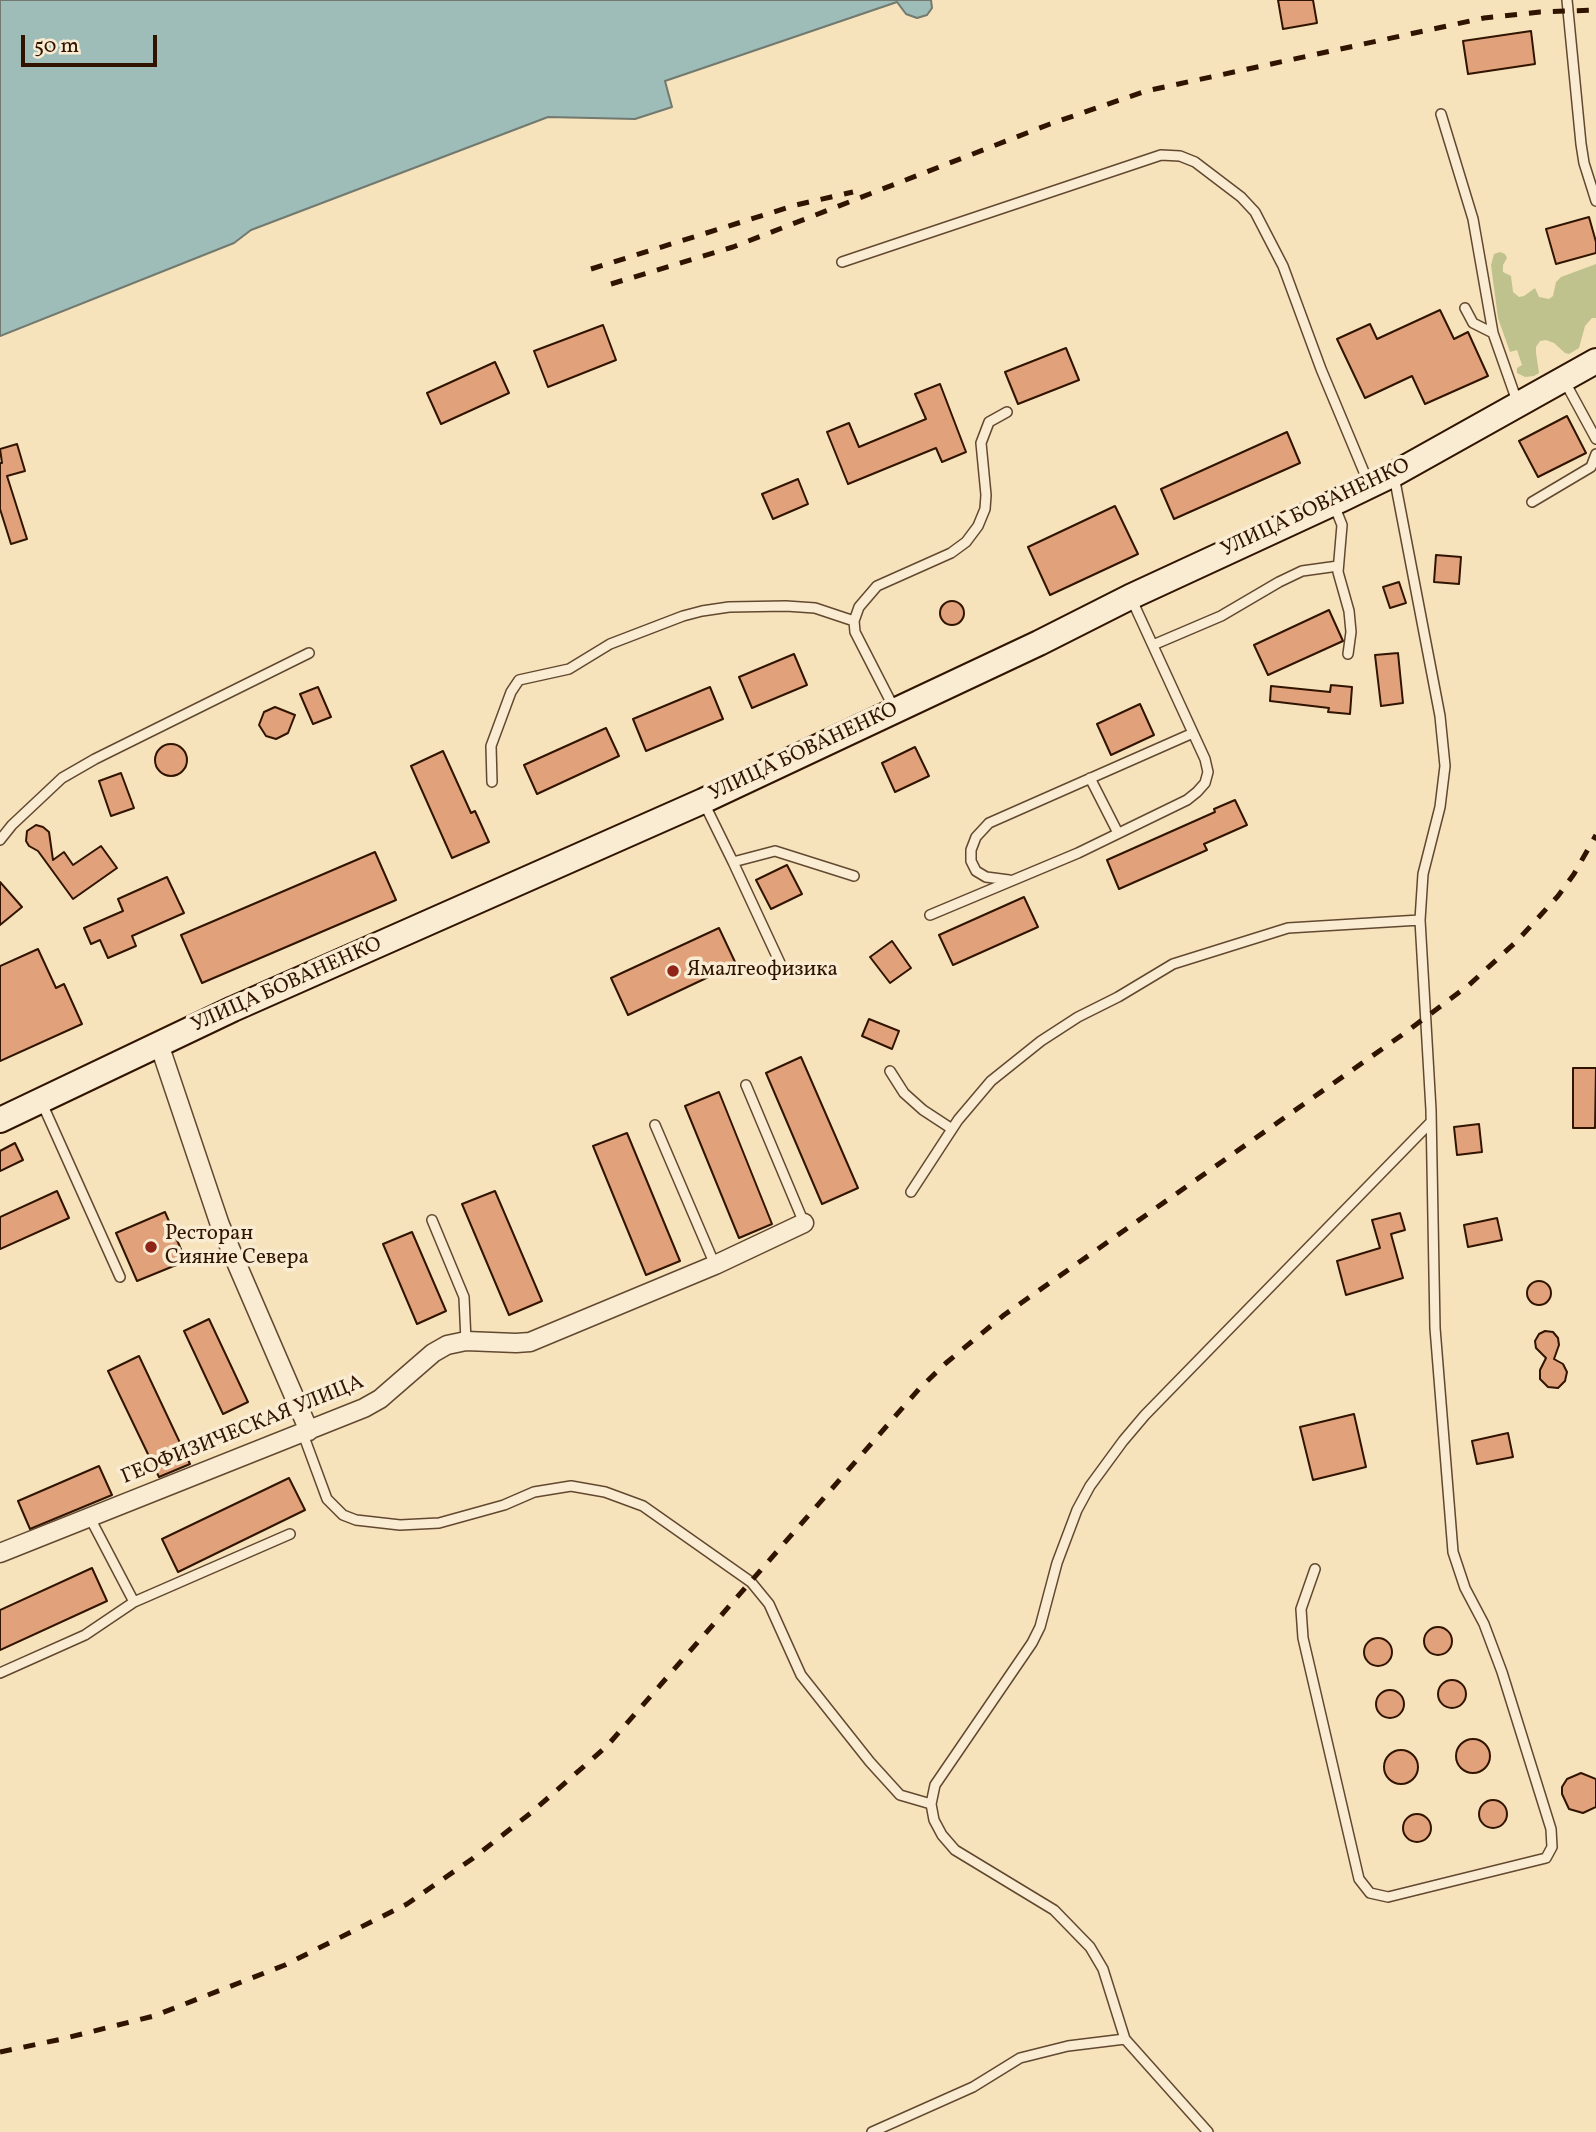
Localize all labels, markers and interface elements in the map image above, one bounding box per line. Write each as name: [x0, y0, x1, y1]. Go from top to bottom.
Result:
scale bar: [24, 21, 161, 65]
text: 50 m: [34, 32, 79, 61]
street label: УЛИЦА БОВАНЕНКО: [1218, 454, 1414, 564]
street label: УЛИЦА БОВАНЕНКО: [706, 698, 902, 808]
street label: УЛИЦА БОВАНЕНКО: [188, 933, 386, 1039]
place label: Ямалгеофизика: [687, 958, 838, 984]
marker: Ямалгеофизика: [665, 963, 681, 979]
place label: Ресторан Сияние Севера: [165, 1222, 309, 1272]
marker: Ресторан Сияние Севера: [143, 1239, 159, 1255]
street label: ГЕОФИЗИЧЕСКАЯ УЛИЦА: [118, 1371, 368, 1491]

